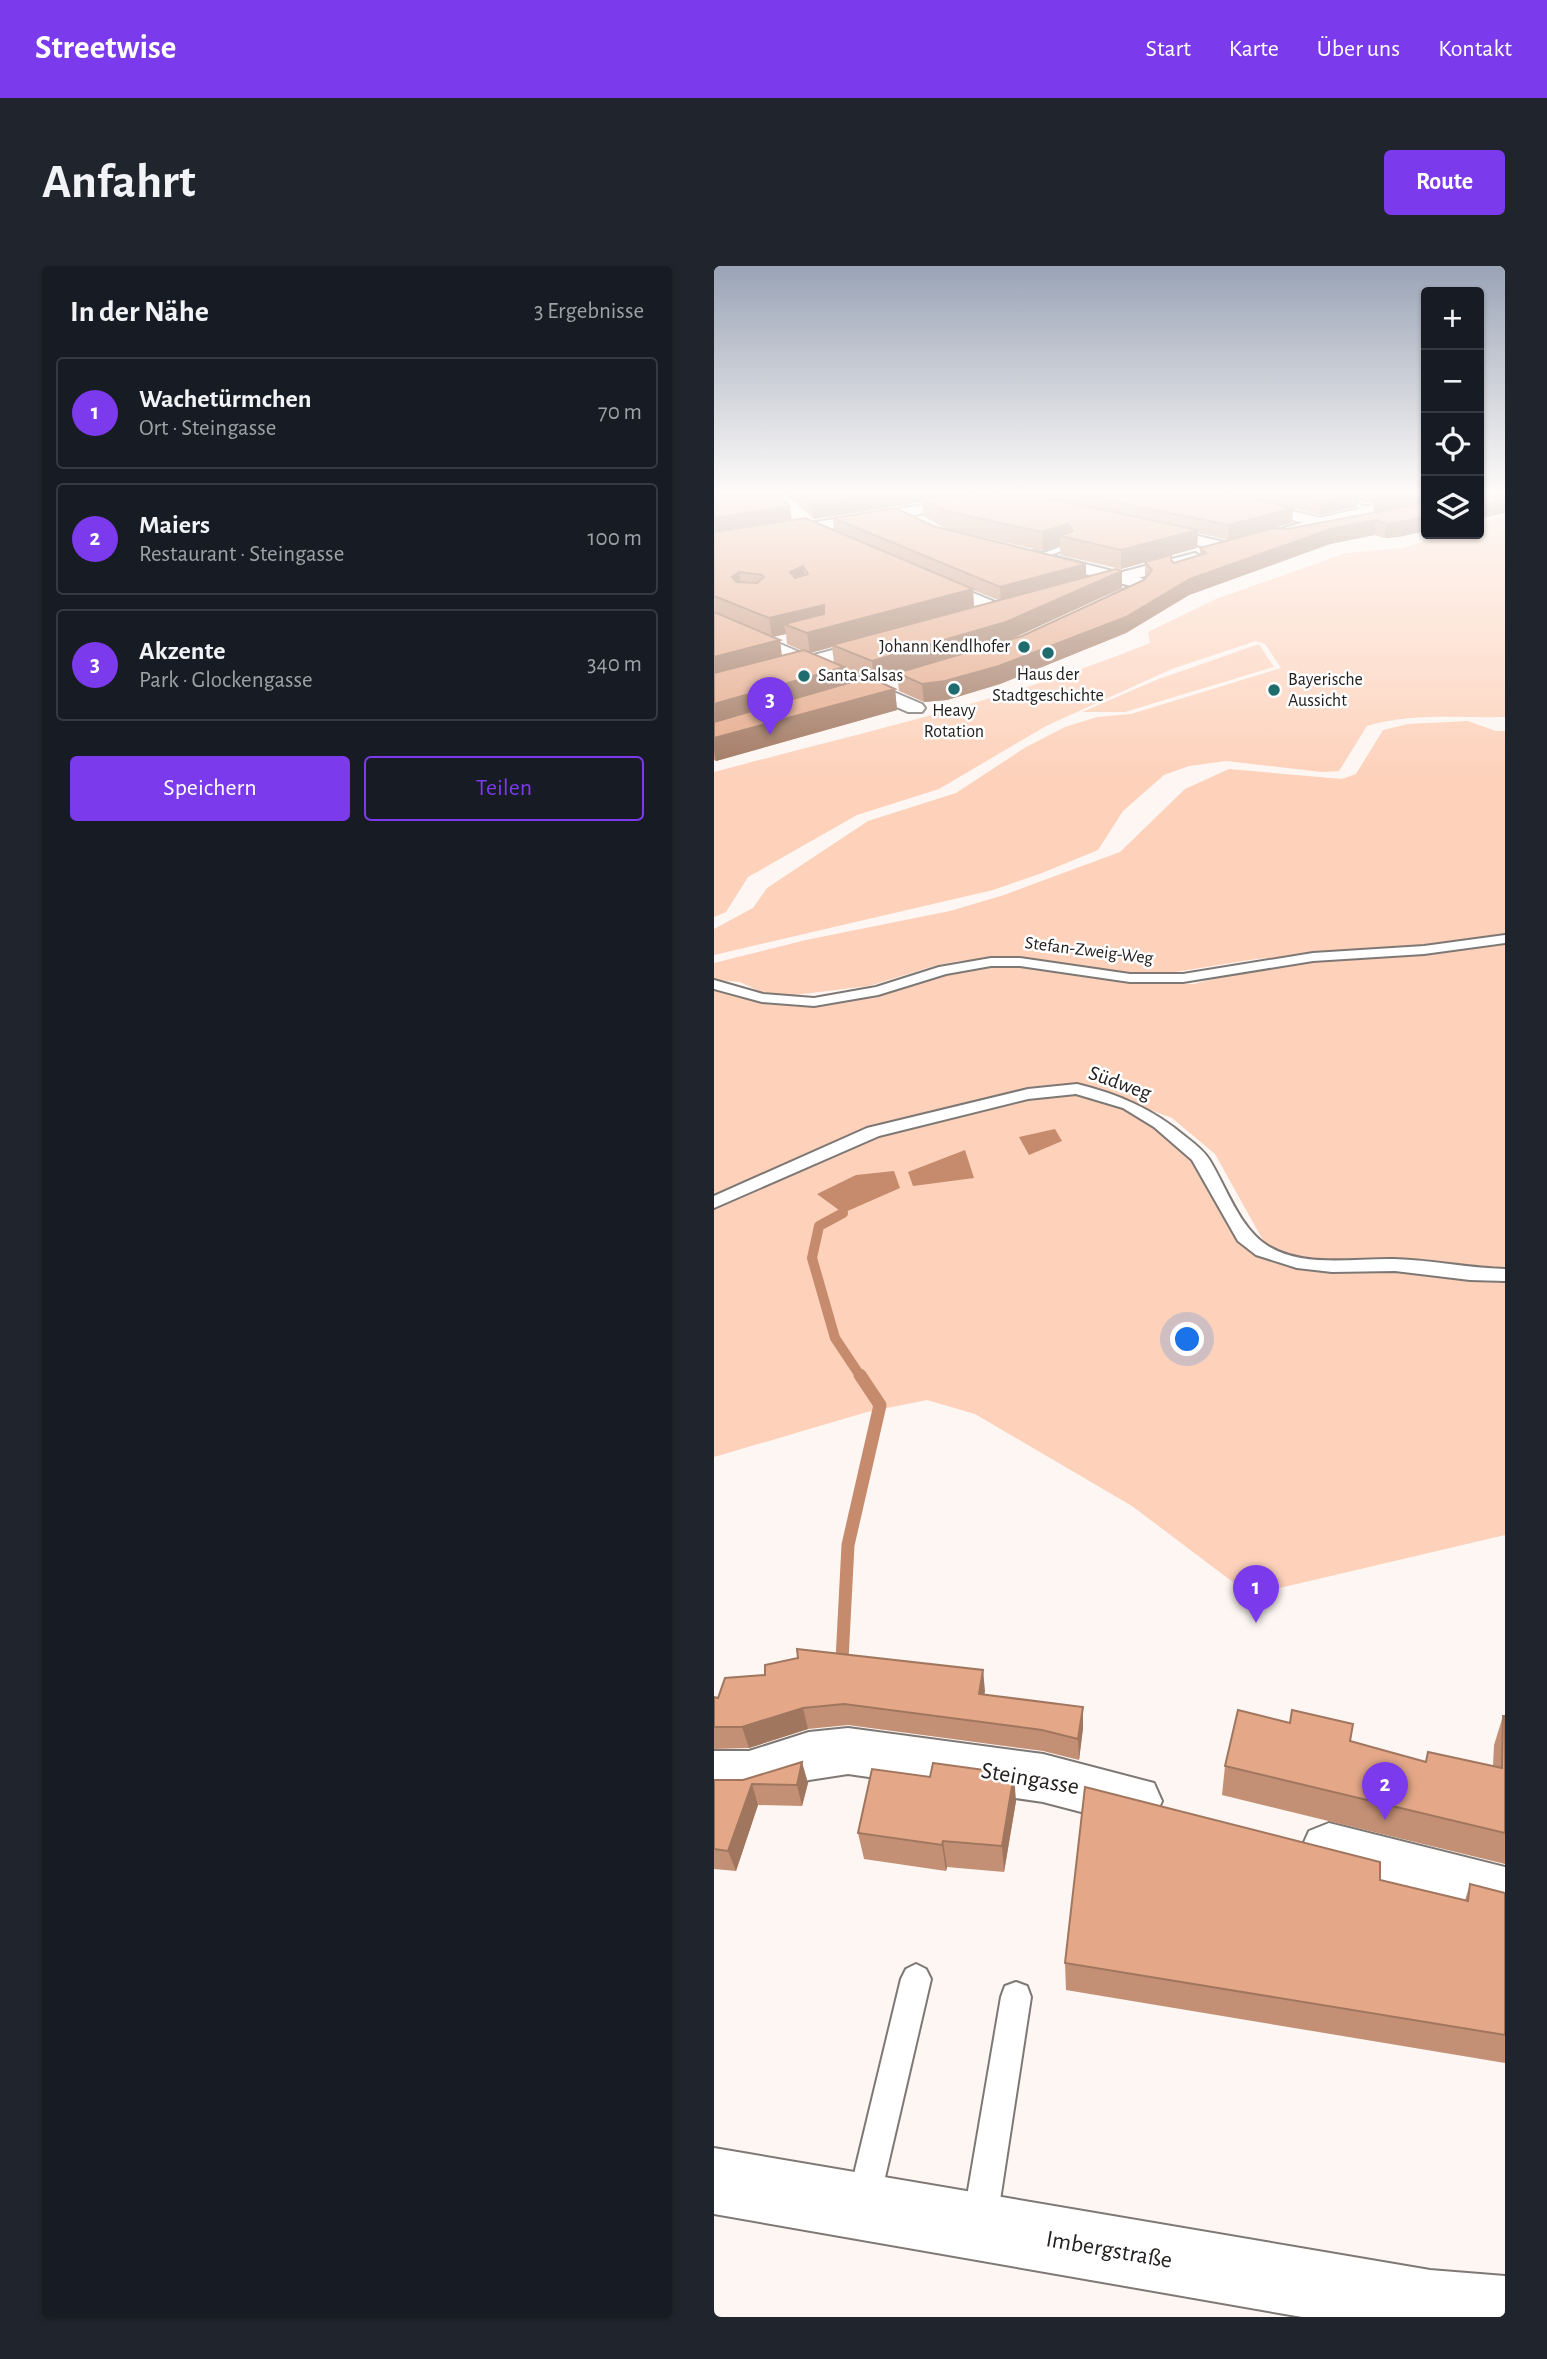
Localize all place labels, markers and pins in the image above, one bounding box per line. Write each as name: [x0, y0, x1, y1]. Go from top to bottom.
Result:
place label: Johann Kendlhofer: [879, 638, 1010, 656]
marker: Johann Kendlhofer: [1016, 639, 1032, 655]
marker: Haus der Stadtgeschichte: [1040, 645, 1056, 661]
place label: Haus der Stadtgeschichte: [992, 666, 1104, 705]
place label: Santa Salsas: [818, 667, 903, 685]
marker: Santa Salsas: [796, 668, 812, 684]
place label: Bayerische Aussicht: [1288, 671, 1363, 710]
pin: 3: [747, 677, 793, 735]
marker: Heavy Rotation: [946, 681, 962, 697]
marker: Bayerische Aussicht: [1266, 682, 1282, 698]
place label: Heavy Rotation: [924, 702, 984, 741]
pin: 1: [1233, 1565, 1279, 1623]
pin: 2: [1362, 1762, 1408, 1820]

